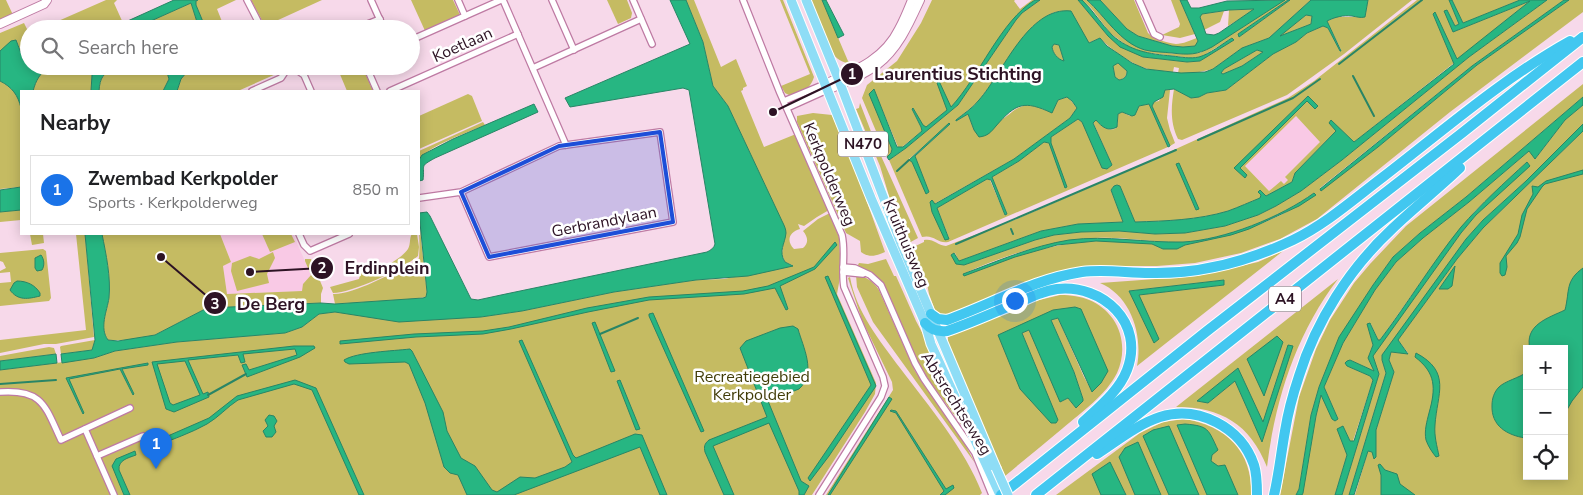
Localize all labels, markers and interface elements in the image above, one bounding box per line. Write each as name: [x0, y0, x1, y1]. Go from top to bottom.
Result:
search box: [20, 20, 420, 75]
street label: Koetlaan: [429, 22, 496, 68]
icon: search: [38, 34, 66, 62]
text: Search here: [78, 35, 179, 61]
callout: Laurentius Stichting: [839, 57, 1052, 90]
text: Laurentius Stichting: [874, 62, 1042, 86]
text: 1: [847, 64, 857, 84]
text: Nearby: [40, 109, 110, 137]
street label: Kerkpolderweg: [797, 119, 861, 229]
road number: N470: [838, 132, 888, 156]
text: Zwembad Kerkpolder: [88, 166, 278, 192]
text: 1: [52, 179, 62, 201]
text: 850 m: [352, 179, 399, 201]
text: Sports · Kerkpolderweg: [88, 192, 258, 214]
street label: Kruithuisweg: [877, 196, 935, 291]
street label: Gerbrandylaan: [550, 201, 659, 243]
callout: Erdinplein: [309, 252, 439, 285]
text: Erdinplein: [345, 256, 429, 280]
text: 2: [317, 258, 327, 278]
road number: A4: [1269, 286, 1301, 312]
callout: De Berg: [202, 287, 316, 320]
your location: [1002, 288, 1028, 314]
text: De Berg: [237, 292, 305, 316]
text: 3: [210, 294, 220, 314]
map controls: [1523, 345, 1568, 480]
button: +: [1523, 345, 1568, 390]
street label: Abtsrechtseweg: [916, 348, 997, 459]
park label: Recreatiegebied Kerkpolder: [694, 366, 810, 406]
button: −: [1523, 390, 1568, 435]
pin: 1: [140, 428, 172, 469]
button: locate: [1523, 435, 1568, 480]

